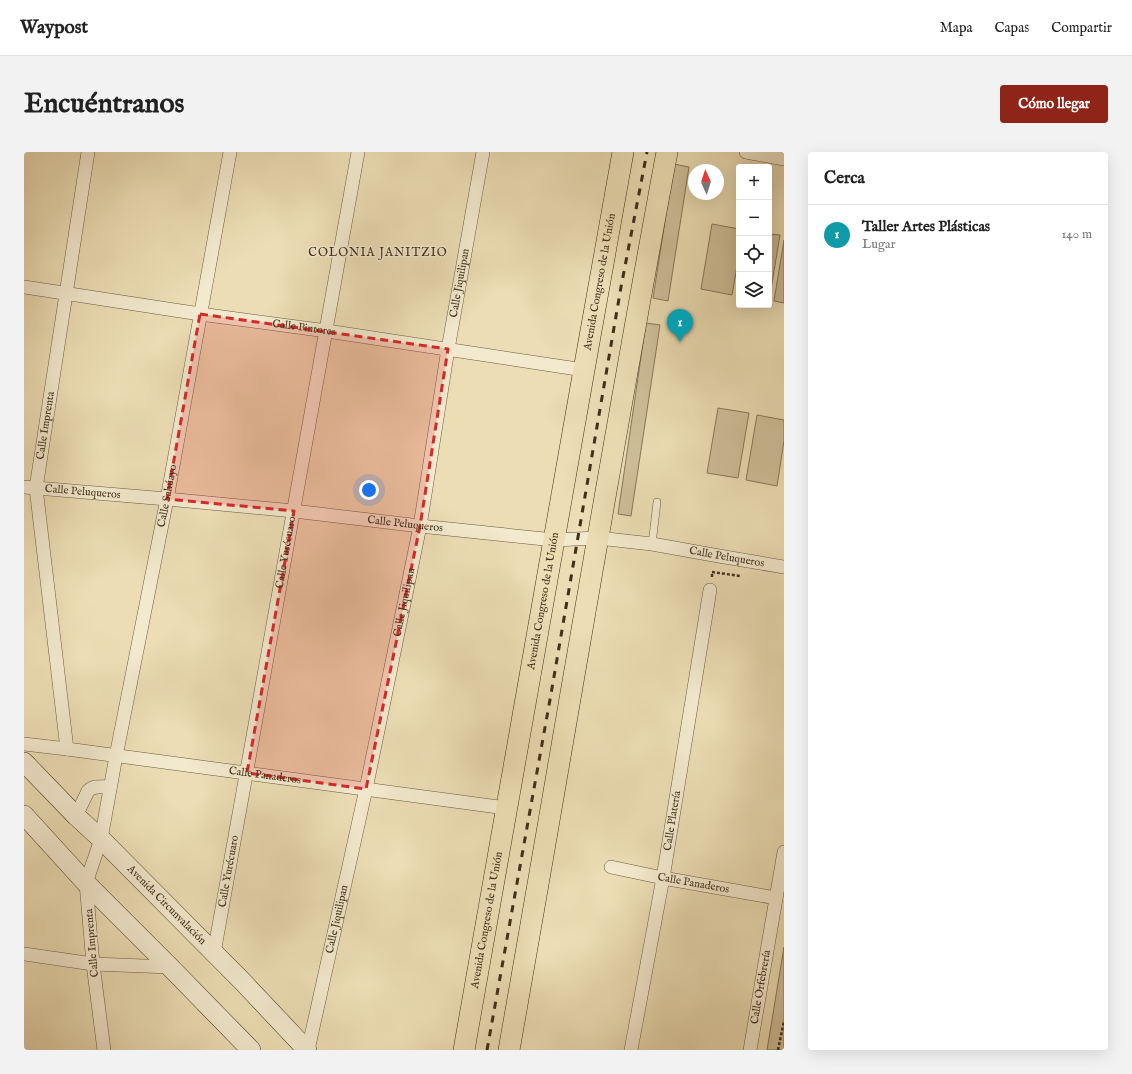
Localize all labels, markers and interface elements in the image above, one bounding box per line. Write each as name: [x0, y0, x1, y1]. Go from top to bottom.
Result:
text: Waypost: [20, 16, 88, 40]
text: Mapa: [940, 19, 973, 37]
text: Capas: [995, 19, 1029, 37]
text: Compartir: [1051, 19, 1112, 37]
button: Cómo llegar: [1000, 85, 1108, 123]
text: Encuéntranos: [24, 87, 184, 122]
north arrow: [688, 164, 724, 200]
map controls: [736, 164, 772, 308]
button: +: [736, 164, 772, 200]
text: Cerca: [824, 168, 865, 189]
button: −: [736, 200, 772, 236]
street label: Avenida Congreso de la Unión: [580, 212, 619, 353]
text: Taller Artes Plásticas: [862, 217, 990, 236]
text: 1: [835, 226, 839, 243]
text: 140 m: [1062, 226, 1092, 243]
button: locate: [736, 236, 772, 272]
text: Lugar: [862, 236, 895, 253]
district label: COLONIA JANITZIO: [308, 245, 448, 261]
street label: Calle Jiquilipan: [447, 247, 473, 319]
button: layers: [736, 272, 772, 308]
pin: 1: [667, 309, 693, 342]
street label: Calle Pintores: [271, 317, 337, 339]
street label: Calle Imprenta: [33, 390, 58, 461]
street label: Calle Sahúayo: [155, 463, 180, 529]
your location: [359, 480, 379, 500]
street label: Calle Peluqueros: [44, 482, 121, 502]
street label: Calle Peluqueros: [367, 513, 444, 535]
street label: Calle Yurécuaro: [273, 515, 299, 590]
street label: Avenida Congreso de la Unión: [524, 531, 562, 672]
street label: Calle Peluqueros: [688, 544, 766, 571]
street label: Calle Jiquilipan: [390, 566, 418, 638]
street label: Calle Panaderos: [228, 764, 302, 787]
street label: Calle Platería: [661, 789, 684, 852]
street label: Calle Yurécuaro: [215, 834, 242, 909]
street label: Avenida Congreso de la Unión: [468, 850, 506, 991]
street label: Avenida Circunvalación: [123, 862, 209, 948]
street label: Calle Panaderos: [656, 870, 730, 897]
street label: Calle Jiquilipan: [323, 883, 352, 955]
street label: Calle Imprenta: [82, 908, 102, 978]
street label: Calle Orfebrería: [748, 949, 774, 1025]

